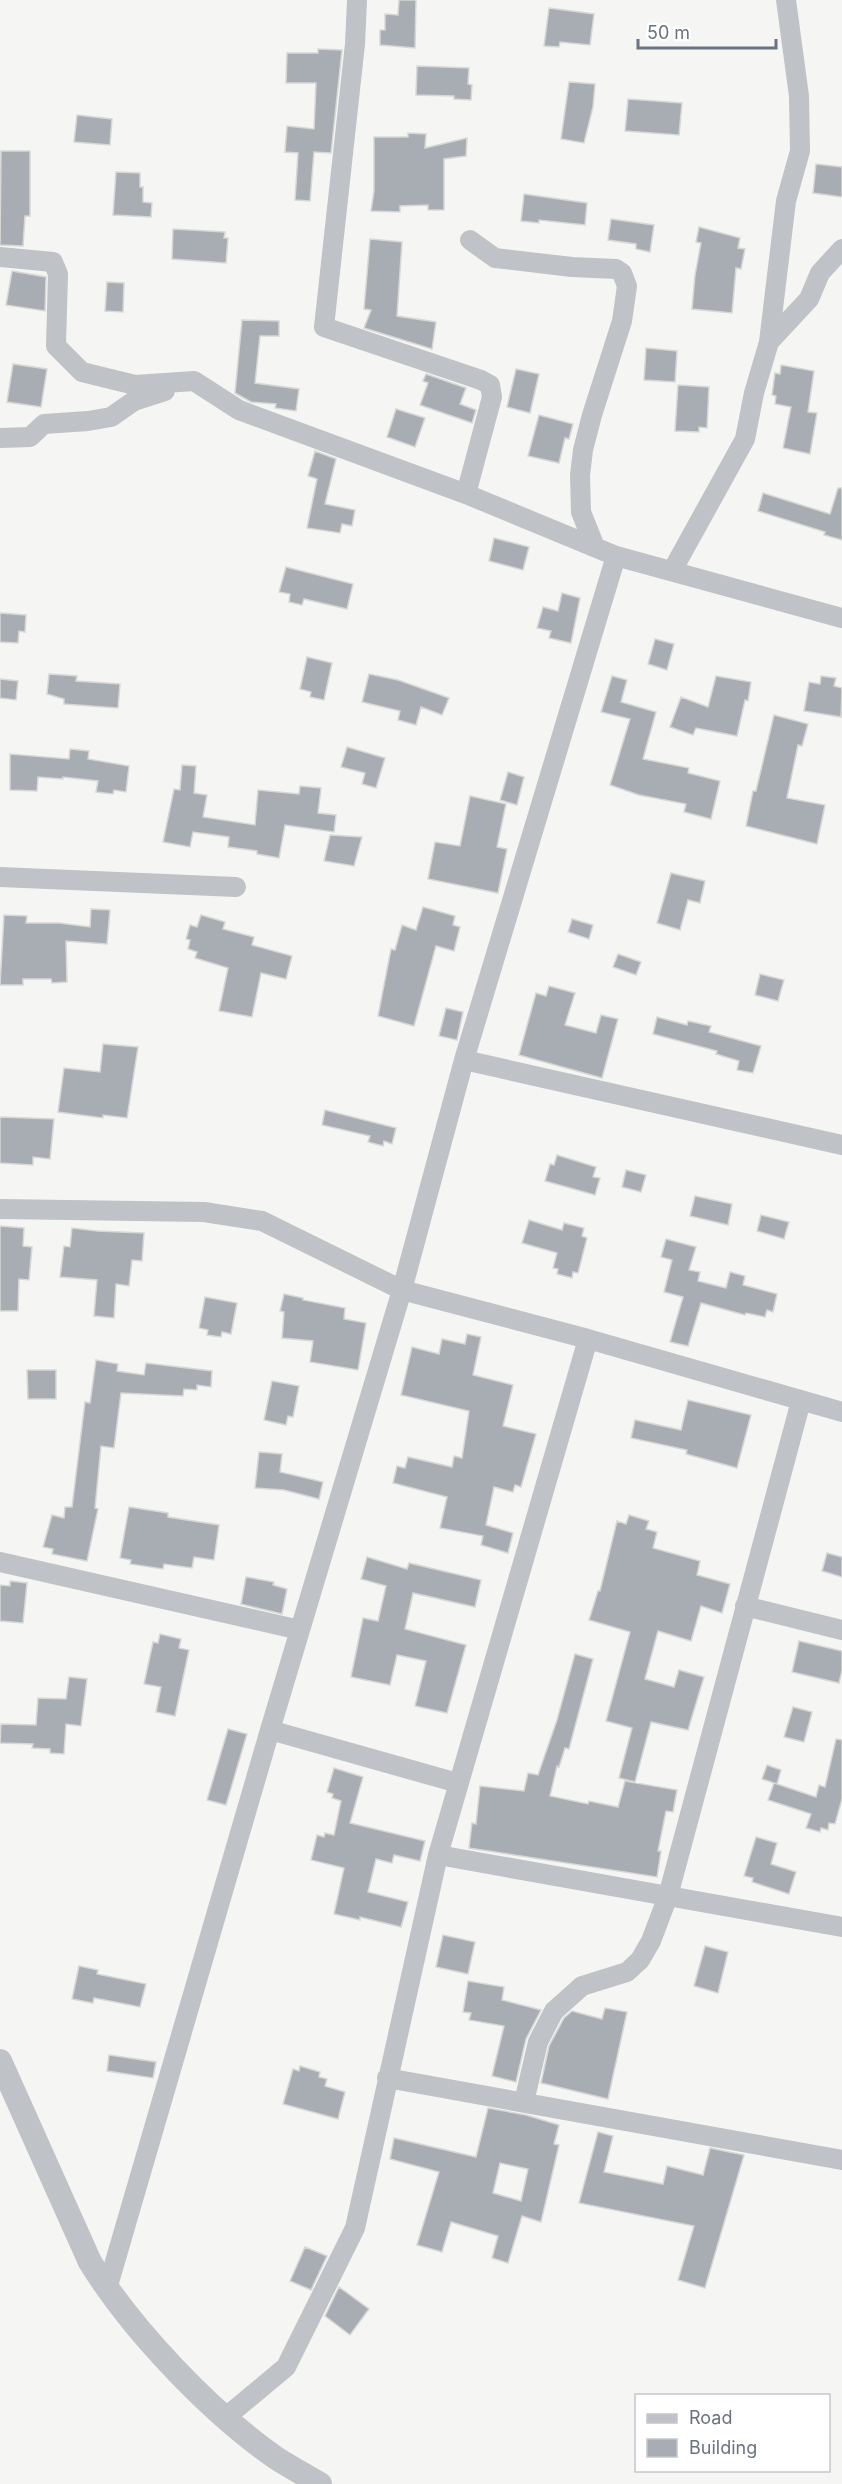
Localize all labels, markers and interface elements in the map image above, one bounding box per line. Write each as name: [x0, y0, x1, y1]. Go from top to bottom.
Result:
scale bar: [638, 12, 776, 50]
text: 50 m: [647, 22, 690, 43]
legend: [635, 2394, 830, 2472]
text: Road: [689, 2407, 732, 2428]
text: Building: [689, 2437, 757, 2458]

